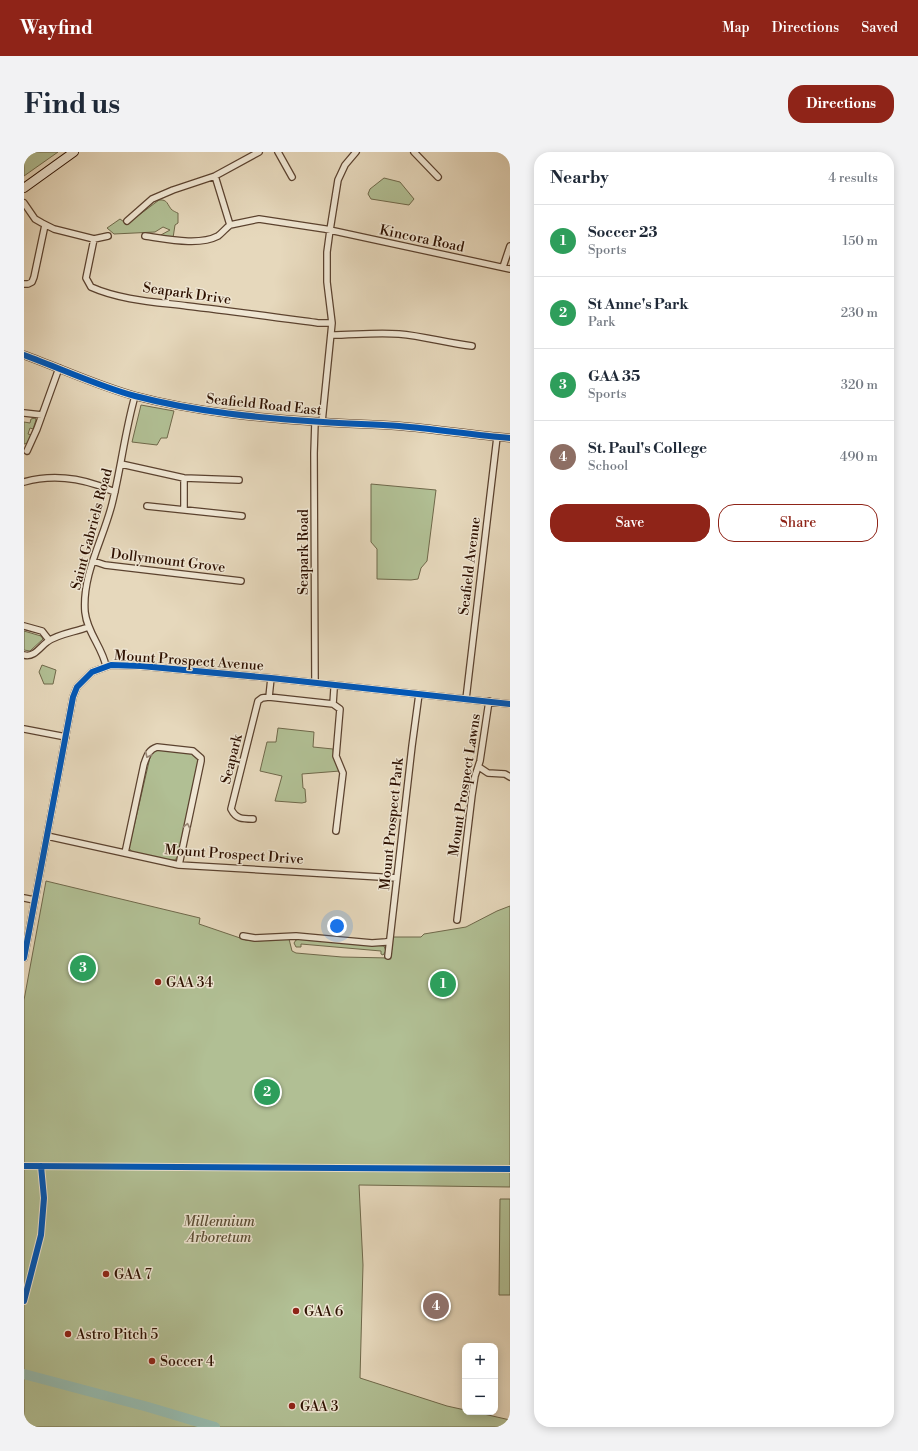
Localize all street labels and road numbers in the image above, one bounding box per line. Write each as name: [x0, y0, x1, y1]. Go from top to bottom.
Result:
street label: Kincora Road: [378, 221, 466, 257]
street label: Seapark Drive: [141, 279, 232, 309]
street label: Seafield Road East: [205, 390, 323, 420]
street label: Saint Gabriels Road: [67, 467, 117, 592]
street label: Seapark Road: [295, 509, 313, 595]
street label: Seafield Avenue: [455, 516, 485, 616]
street label: Dollymount Grove: [109, 545, 226, 577]
street label: Mount Prospect Avenue: [113, 647, 264, 675]
street label: Mount Prospect Lawns: [445, 712, 485, 858]
street label: Seapark: [217, 732, 247, 786]
street label: Mount Prospect Park: [376, 756, 408, 891]
street label: Mount Prospect Drive: [164, 841, 304, 869]

